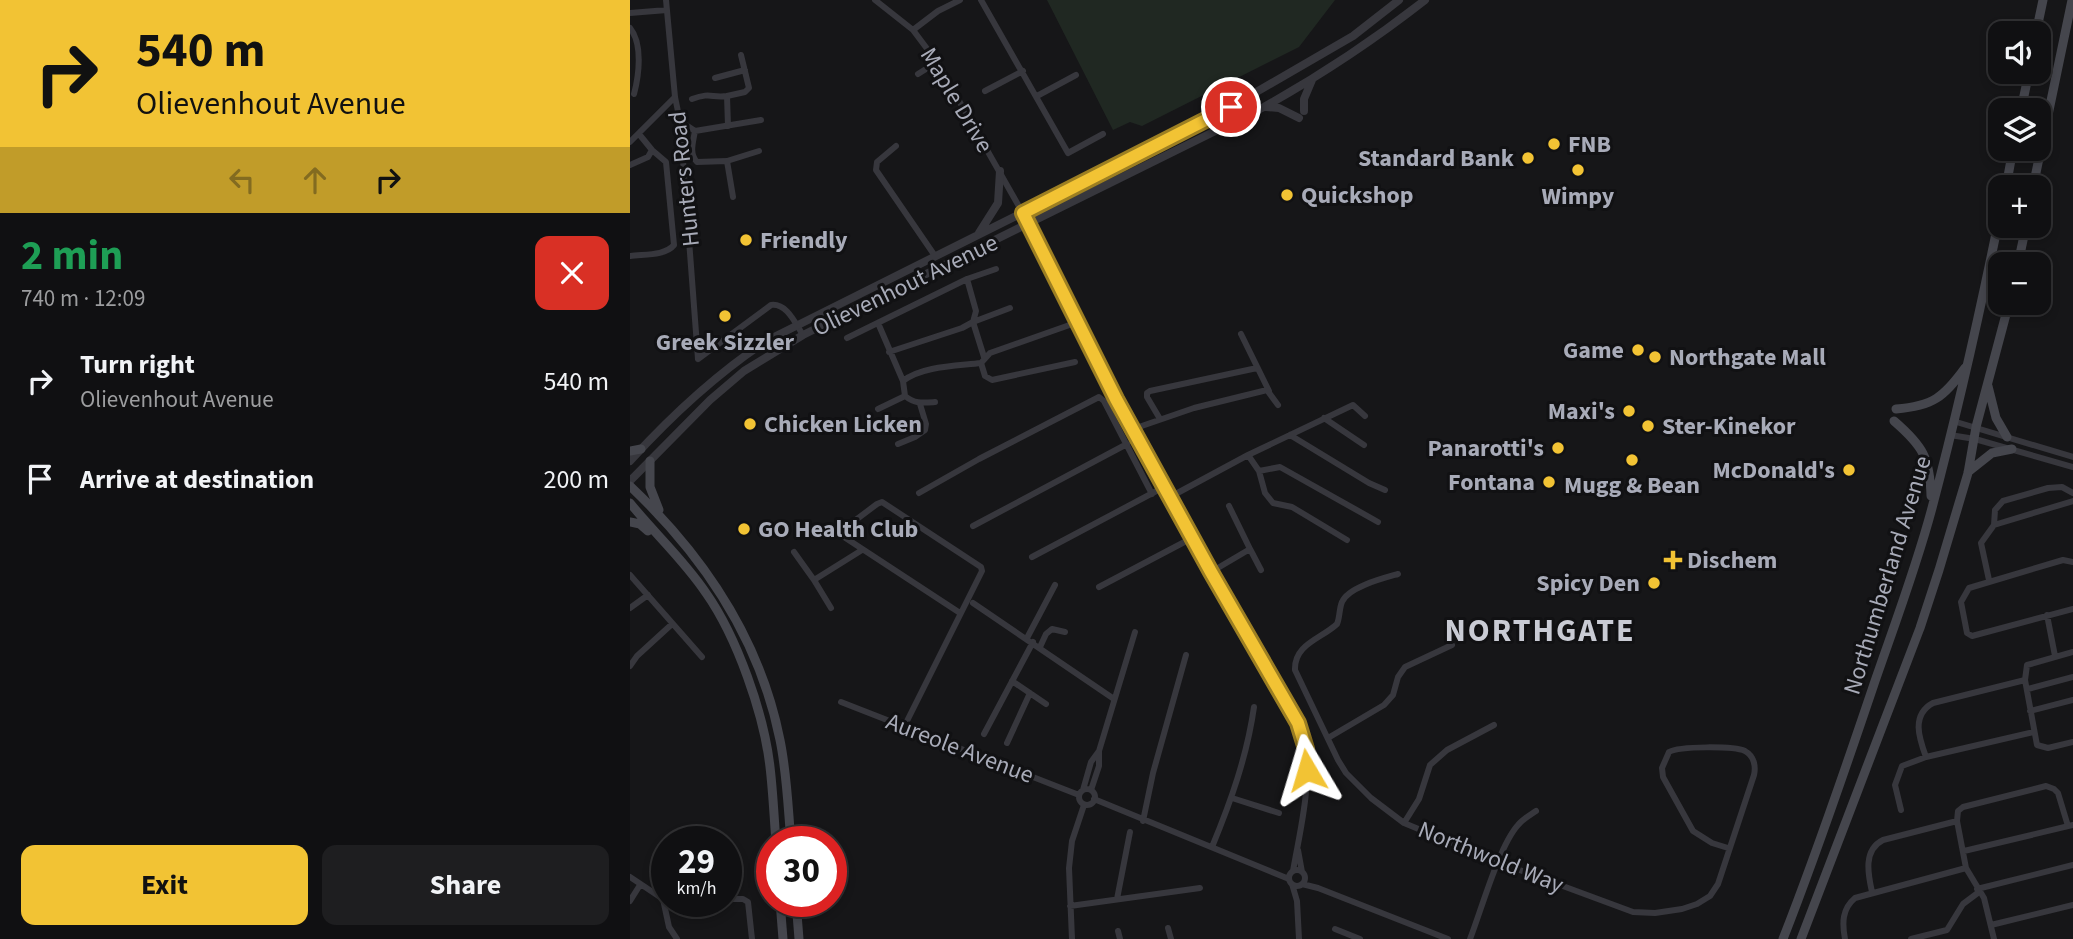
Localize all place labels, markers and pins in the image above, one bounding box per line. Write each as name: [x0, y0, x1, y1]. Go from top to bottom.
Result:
pin: [1201, 77, 1261, 137]
place label: FNB: [1568, 127, 1611, 162]
marker: FNB: [1546, 136, 1562, 152]
place label: Standard Bank: [1358, 141, 1515, 176]
marker: Standard Bank: [1520, 150, 1536, 166]
marker: Wimpy: [1570, 162, 1586, 178]
place label: Quickshop: [1301, 178, 1413, 213]
place label: Wimpy: [1542, 179, 1615, 214]
marker: Quickshop: [1279, 187, 1295, 203]
place label: Friendly: [760, 223, 848, 258]
marker: Friendly: [738, 232, 754, 248]
marker: Greek Sizzler: [717, 308, 733, 324]
place label: Greek Sizzler: [656, 325, 795, 360]
place label: Game: [1563, 333, 1624, 368]
place label: Northgate Mall: [1669, 340, 1826, 375]
marker: Game: [1630, 342, 1646, 358]
marker: Northgate Mall: [1647, 349, 1663, 365]
place label: Maxi's: [1548, 394, 1615, 429]
marker: Maxi's: [1621, 403, 1637, 419]
place label: Chicken Licken: [764, 407, 922, 442]
place label: Ster-Kinekor: [1662, 409, 1796, 444]
marker: Chicken Licken: [742, 416, 758, 432]
marker: Ster-Kinekor: [1640, 418, 1656, 434]
place label: Panarotti's: [1428, 431, 1544, 466]
marker: Panarotti's: [1550, 440, 1566, 456]
marker: Mugg & Bean: [1624, 452, 1640, 468]
place label: McDonald's: [1713, 453, 1835, 488]
marker: McDonald's: [1841, 462, 1857, 478]
place label: Fontana: [1448, 465, 1535, 500]
place label: Mugg & Bean: [1564, 468, 1700, 503]
marker: Fontana: [1541, 474, 1557, 490]
place label: GO Health Club: [758, 512, 918, 547]
marker: GO Health Club: [736, 521, 752, 537]
place label: Dischem: [1687, 543, 1777, 578]
marker: Dischem: [1665, 552, 1681, 568]
place label: Spicy Den: [1536, 566, 1640, 601]
marker: Spicy Den: [1646, 575, 1662, 591]

